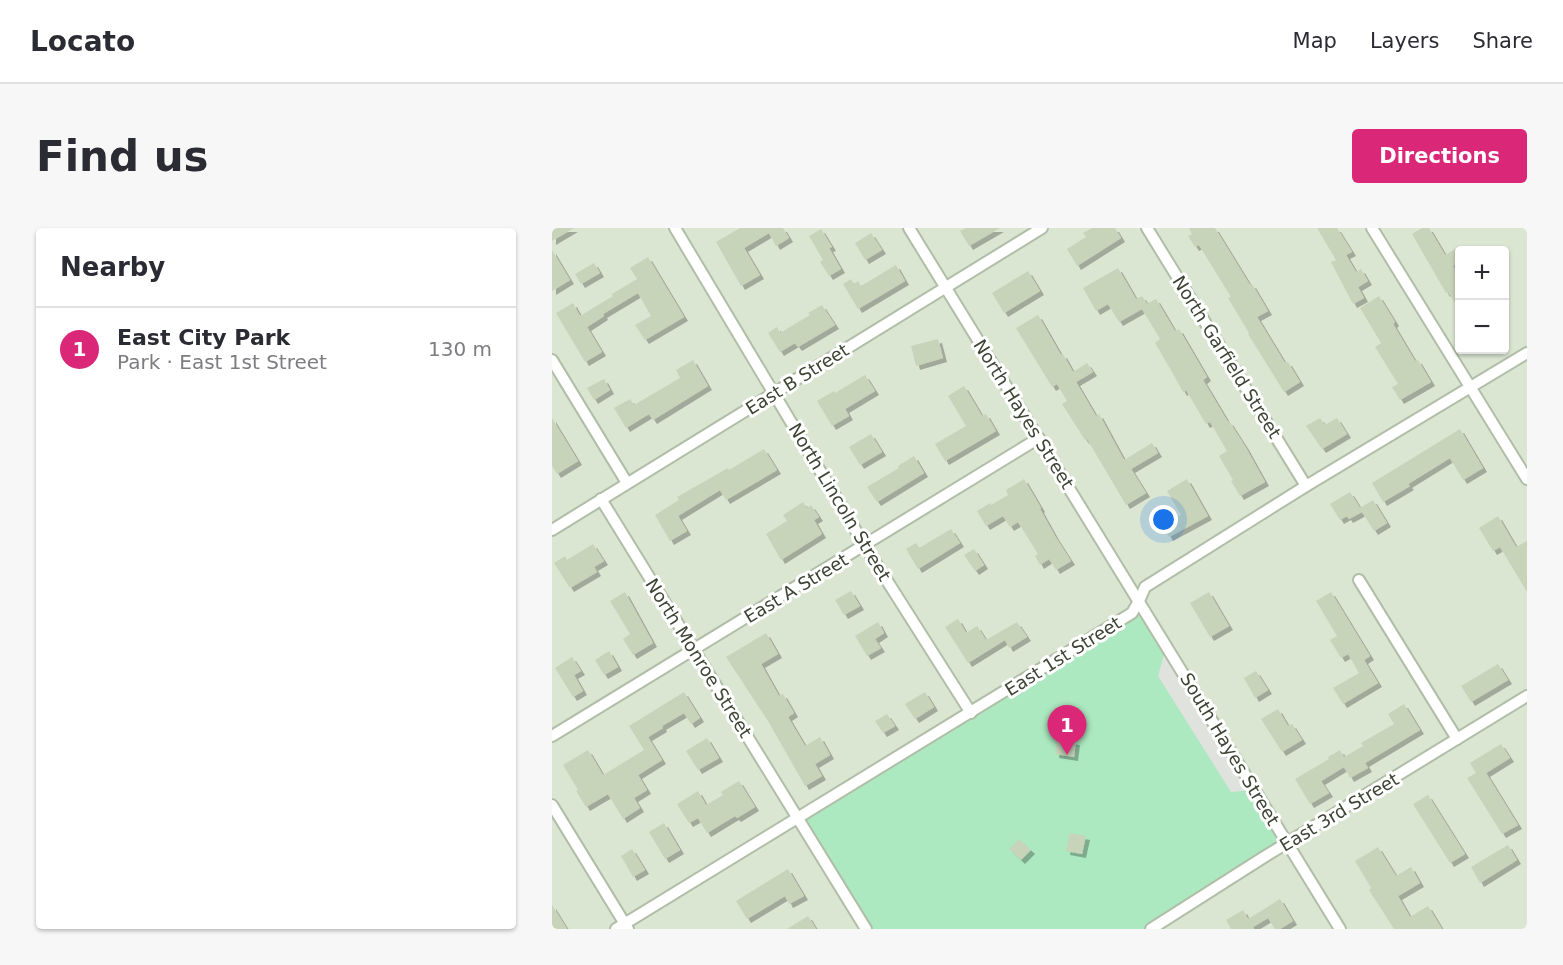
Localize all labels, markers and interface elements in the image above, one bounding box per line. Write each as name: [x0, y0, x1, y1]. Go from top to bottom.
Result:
text: Locato: [30, 25, 135, 58]
text: Map: [1293, 29, 1337, 53]
text: Layers: [1370, 29, 1439, 53]
text: Share: [1472, 29, 1533, 53]
button: Directions: [1352, 129, 1527, 183]
text: Find us: [36, 132, 209, 181]
map controls: [1455, 246, 1509, 354]
button: +: [1455, 246, 1509, 300]
text: Nearby: [60, 252, 165, 282]
street label: North Garfield Street: [1168, 272, 1286, 442]
button: −: [1455, 300, 1509, 354]
text: East City Park: [117, 325, 290, 350]
street label: North Hayes Street: [969, 335, 1079, 493]
text: 1: [73, 337, 86, 361]
text: 130 m: [428, 337, 492, 361]
street label: East B Street: [742, 339, 852, 419]
text: Park · East 1st Street: [117, 350, 327, 374]
street label: North Lincoln Street: [785, 419, 895, 585]
your location: [1149, 505, 1178, 534]
street label: East A Street: [740, 549, 852, 627]
street label: North Monroe Street: [641, 575, 757, 741]
street label: East 1st Street: [1001, 612, 1125, 700]
street label: South Hayes Street: [1176, 669, 1284, 829]
pin: 1: [1048, 706, 1086, 755]
street label: East 3rd Street: [1276, 768, 1402, 856]

